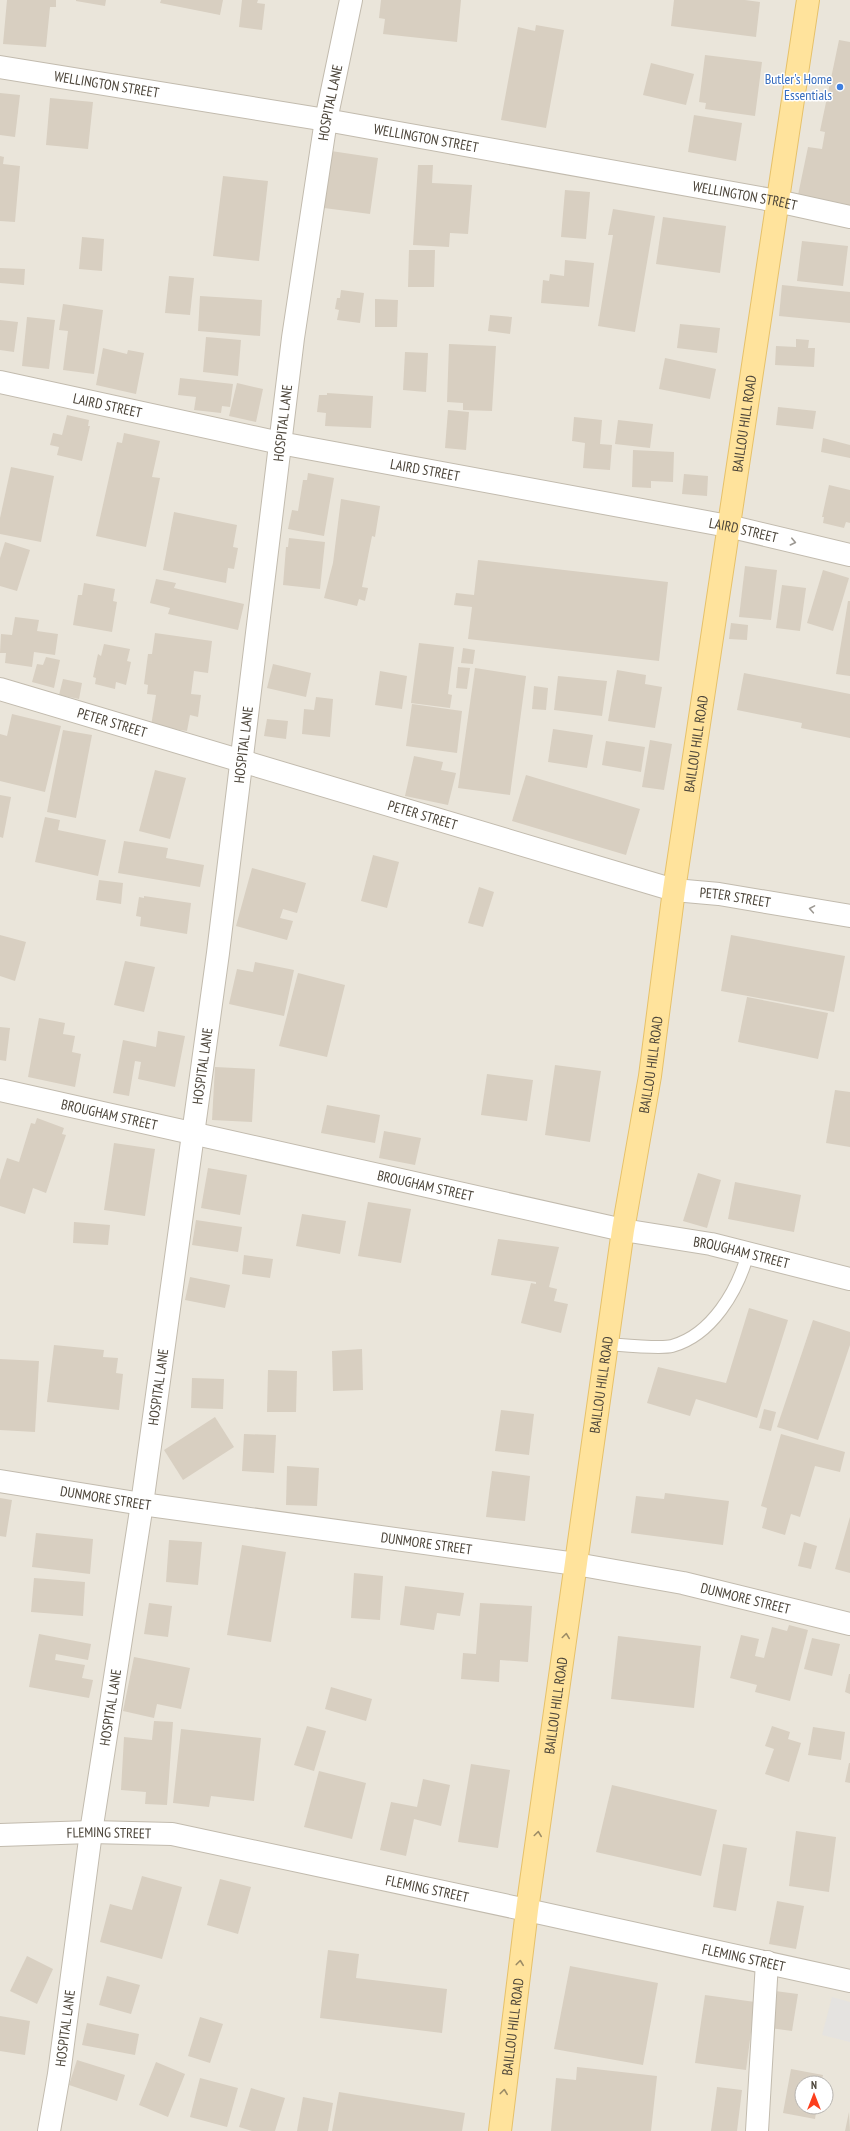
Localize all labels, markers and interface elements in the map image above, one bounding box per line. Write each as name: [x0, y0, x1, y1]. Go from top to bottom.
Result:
street label: HOSPITAL LANE: [314, 63, 346, 142]
street label: WELLINGTON STREET: [53, 67, 161, 102]
place label: Butler's Home Essentials: [765, 70, 832, 104]
marker: Butler's Home Essentials: [835, 82, 845, 92]
street label: WELLINGTON STREET: [372, 120, 481, 156]
street label: WELLINGTON STREET: [691, 177, 800, 214]
street label: BAILLOU HILL ROAD: [728, 374, 760, 473]
street label: HOSPITAL LANE: [269, 384, 296, 463]
street label: LAIRD STREET: [71, 389, 144, 422]
street label: LAIRD STREET: [389, 455, 462, 485]
street label: LAIRD STREET: [707, 514, 780, 547]
one-way arrow: [790, 537, 796, 545]
street label: BAILLOU HILL ROAD: [680, 694, 712, 794]
street label: PETER STREET: [75, 704, 150, 742]
street label: HOSPITAL LANE: [230, 705, 257, 784]
street label: PETER STREET: [386, 796, 460, 834]
street label: PETER STREET: [699, 883, 773, 912]
one-way arrow: [808, 906, 815, 914]
street label: BAILLOU HILL ROAD: [635, 1015, 667, 1115]
street label: HOSPITAL LANE: [188, 1027, 217, 1106]
street label: BROUGHAM STREET: [59, 1095, 160, 1134]
street label: BROUGHAM STREET: [376, 1166, 476, 1205]
street label: BROUGHAM STREET: [692, 1232, 792, 1273]
street label: BAILLOU HILL ROAD: [585, 1335, 617, 1435]
street label: HOSPITAL LANE: [144, 1348, 172, 1427]
street label: DUNMORE STREET: [59, 1482, 153, 1514]
street label: DUNMORE STREET: [380, 1528, 474, 1559]
street label: DUNMORE STREET: [699, 1579, 793, 1618]
one-way arrow: [561, 1633, 570, 1640]
street label: BAILLOU HILL ROAD: [540, 1656, 572, 1755]
street label: HOSPITAL LANE: [96, 1668, 125, 1747]
street label: FLEMING STREET: [66, 1823, 152, 1843]
one-way arrow: [533, 1831, 542, 1838]
street label: FLEMING STREET: [384, 1871, 471, 1906]
street label: FLEMING STREET: [701, 1940, 788, 1976]
one-way arrow: [515, 1960, 524, 1966]
street label: BAILLOU HILL ROAD: [498, 1977, 528, 2076]
street label: HOSPITAL LANE: [51, 1989, 79, 2068]
north arrow: [794, 2075, 834, 2115]
text: N: [811, 2078, 817, 2092]
one-way arrow: [499, 2089, 508, 2095]

